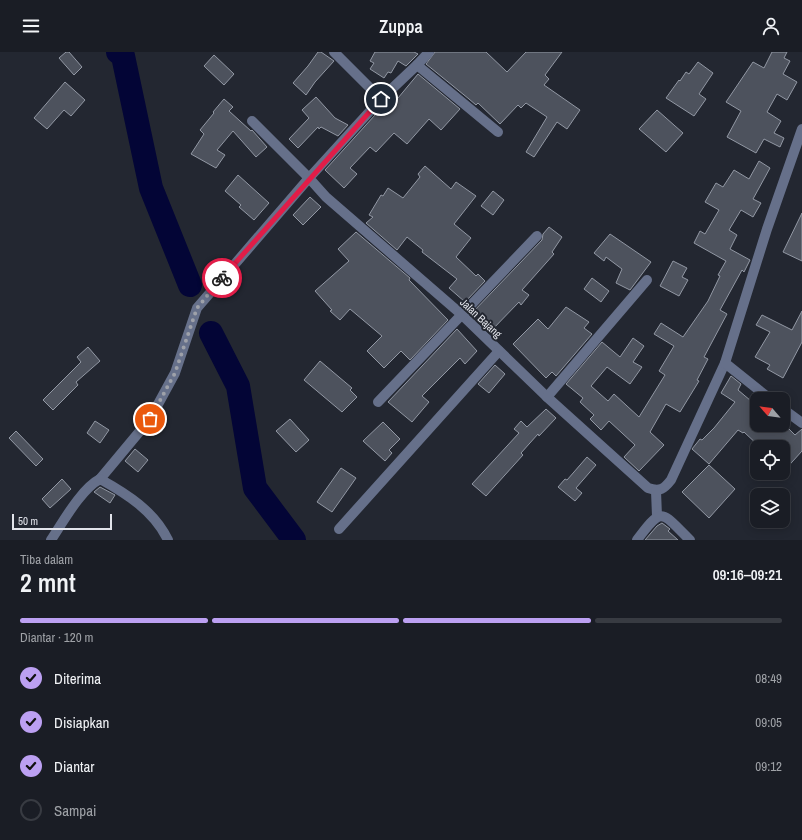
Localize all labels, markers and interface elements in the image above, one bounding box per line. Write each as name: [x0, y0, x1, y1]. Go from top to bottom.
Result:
text: Zuppa: [379, 14, 423, 39]
icon: menu: [20, 15, 42, 37]
icon: person: [760, 15, 782, 37]
pin: [364, 82, 398, 116]
icon: home: [370, 88, 392, 110]
courier: [202, 258, 242, 298]
icon: bike: [211, 267, 233, 289]
street label: Jalan Bajang: [457, 295, 505, 341]
north arrow: [750, 392, 790, 432]
map controls: [750, 392, 790, 528]
pin: [133, 402, 167, 436]
icon: bag: [139, 408, 161, 430]
button: locate: [750, 440, 790, 480]
button: layers: [750, 488, 790, 528]
scale bar: [12, 512, 112, 531]
text: 50 m: [18, 514, 38, 528]
text: Tiba dalam: [20, 551, 73, 568]
text: 09:16–09:21: [713, 564, 782, 585]
text: 2 mnt: [20, 565, 76, 600]
text: Diantar · 120 m: [20, 629, 93, 646]
icon: check: [20, 667, 42, 689]
text: Diterima: [54, 668, 101, 689]
text: 08:49: [755, 670, 782, 687]
icon: check: [20, 711, 42, 733]
text: Disiapkan: [54, 712, 109, 733]
text: 09:05: [755, 714, 782, 731]
icon: check: [20, 755, 42, 777]
text: Diantar: [54, 756, 94, 777]
text: 09:12: [755, 758, 782, 775]
text: Sampai: [54, 800, 96, 821]

